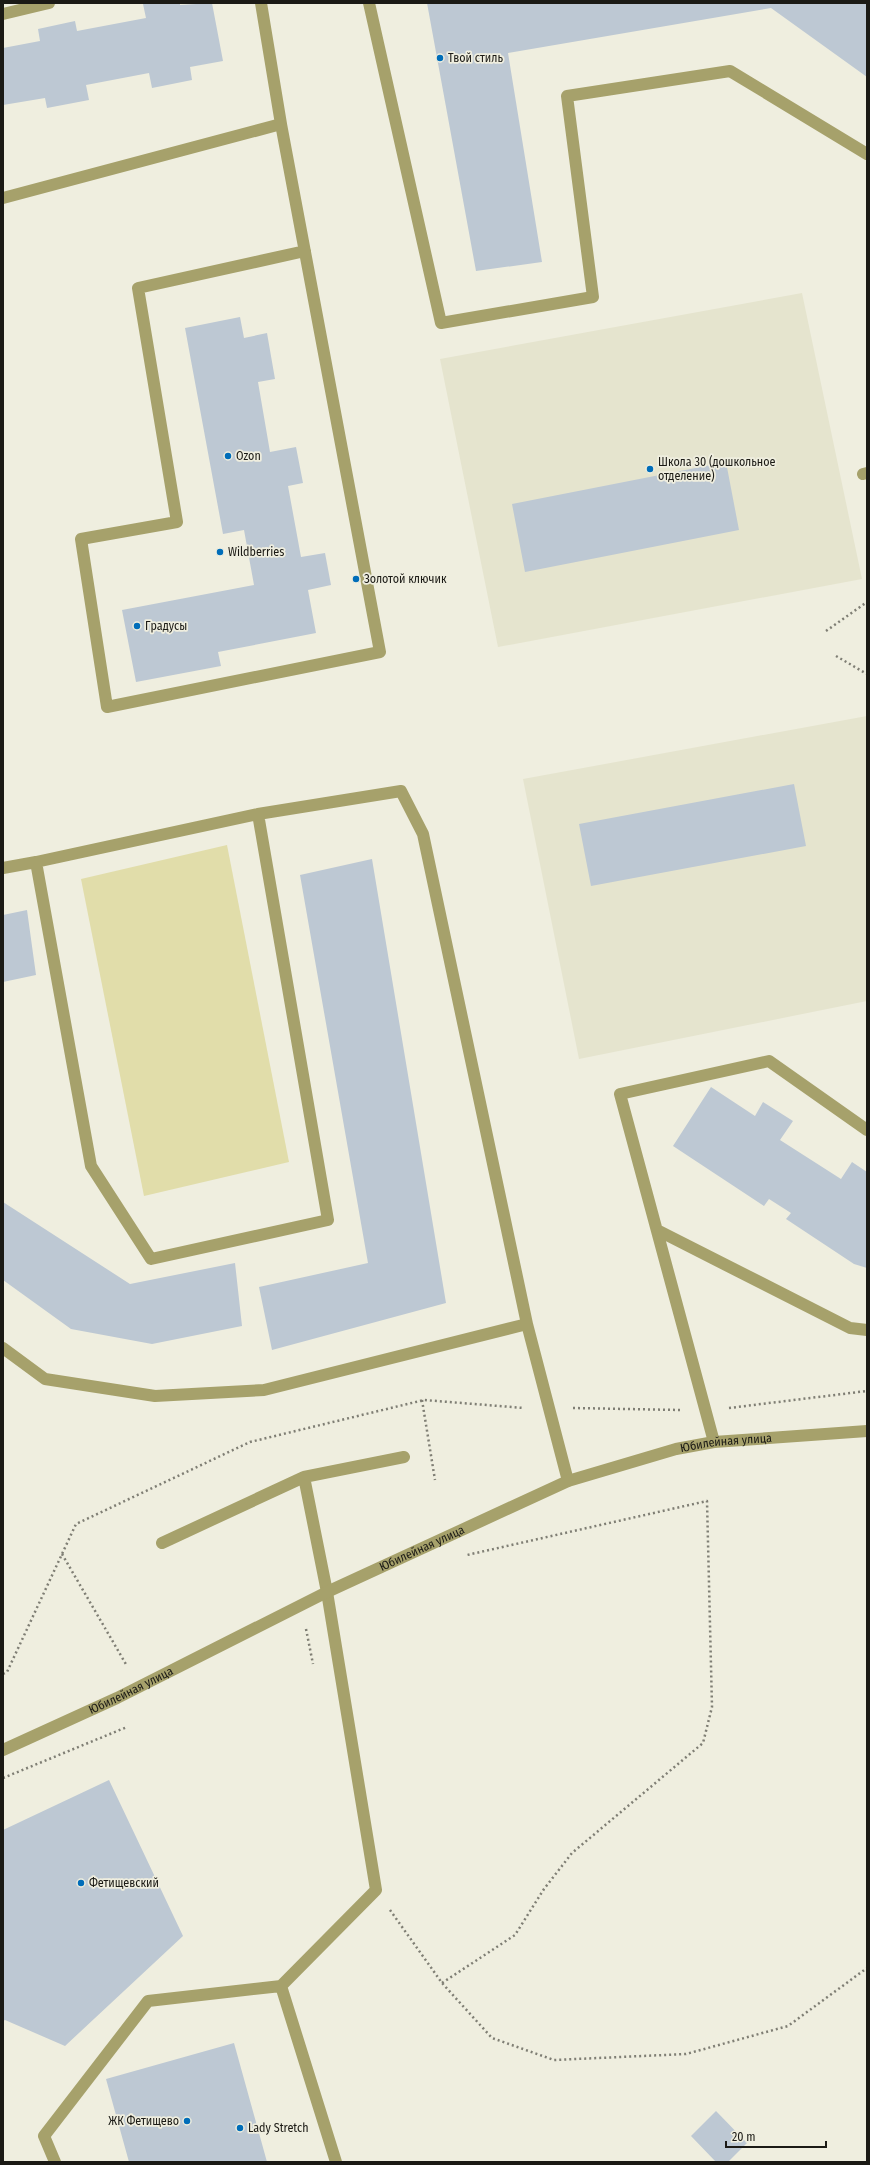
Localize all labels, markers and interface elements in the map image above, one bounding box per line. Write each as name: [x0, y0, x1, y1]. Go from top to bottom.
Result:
place label: Твой стиль: [448, 51, 503, 65]
marker: Твой стиль: [435, 53, 445, 63]
place label: Ozon: [236, 449, 261, 463]
marker: Ozon: [223, 451, 233, 461]
place label: Школа 30 (дошкольное отделение): [658, 455, 776, 483]
marker: Школа 30 (дошкольное отделение): [645, 464, 655, 474]
place label: Wildberries: [228, 545, 284, 559]
marker: Wildberries: [215, 547, 225, 557]
place label: Золотой ключик: [364, 572, 447, 586]
marker: Золотой ключик: [351, 574, 361, 584]
place label: Градусы: [145, 619, 187, 633]
marker: Градусы: [132, 621, 142, 631]
street label: Юбилейная улица: [679, 1431, 772, 1455]
street label: Юбилейная улица: [377, 1523, 467, 1574]
street label: Юбилейная улица: [86, 1664, 175, 1717]
place label: Фетищевский: [89, 1876, 159, 1890]
marker: Фетищевский: [76, 1878, 86, 1888]
place label: ЖК Фетищево: [108, 2114, 179, 2128]
marker: ЖК Фетищево: [182, 2116, 192, 2126]
place label: Lady Stretch: [248, 2121, 309, 2135]
marker: Lady Stretch: [235, 2123, 245, 2133]
scale bar: [726, 2123, 826, 2149]
text: 20 m: [732, 2130, 756, 2144]

